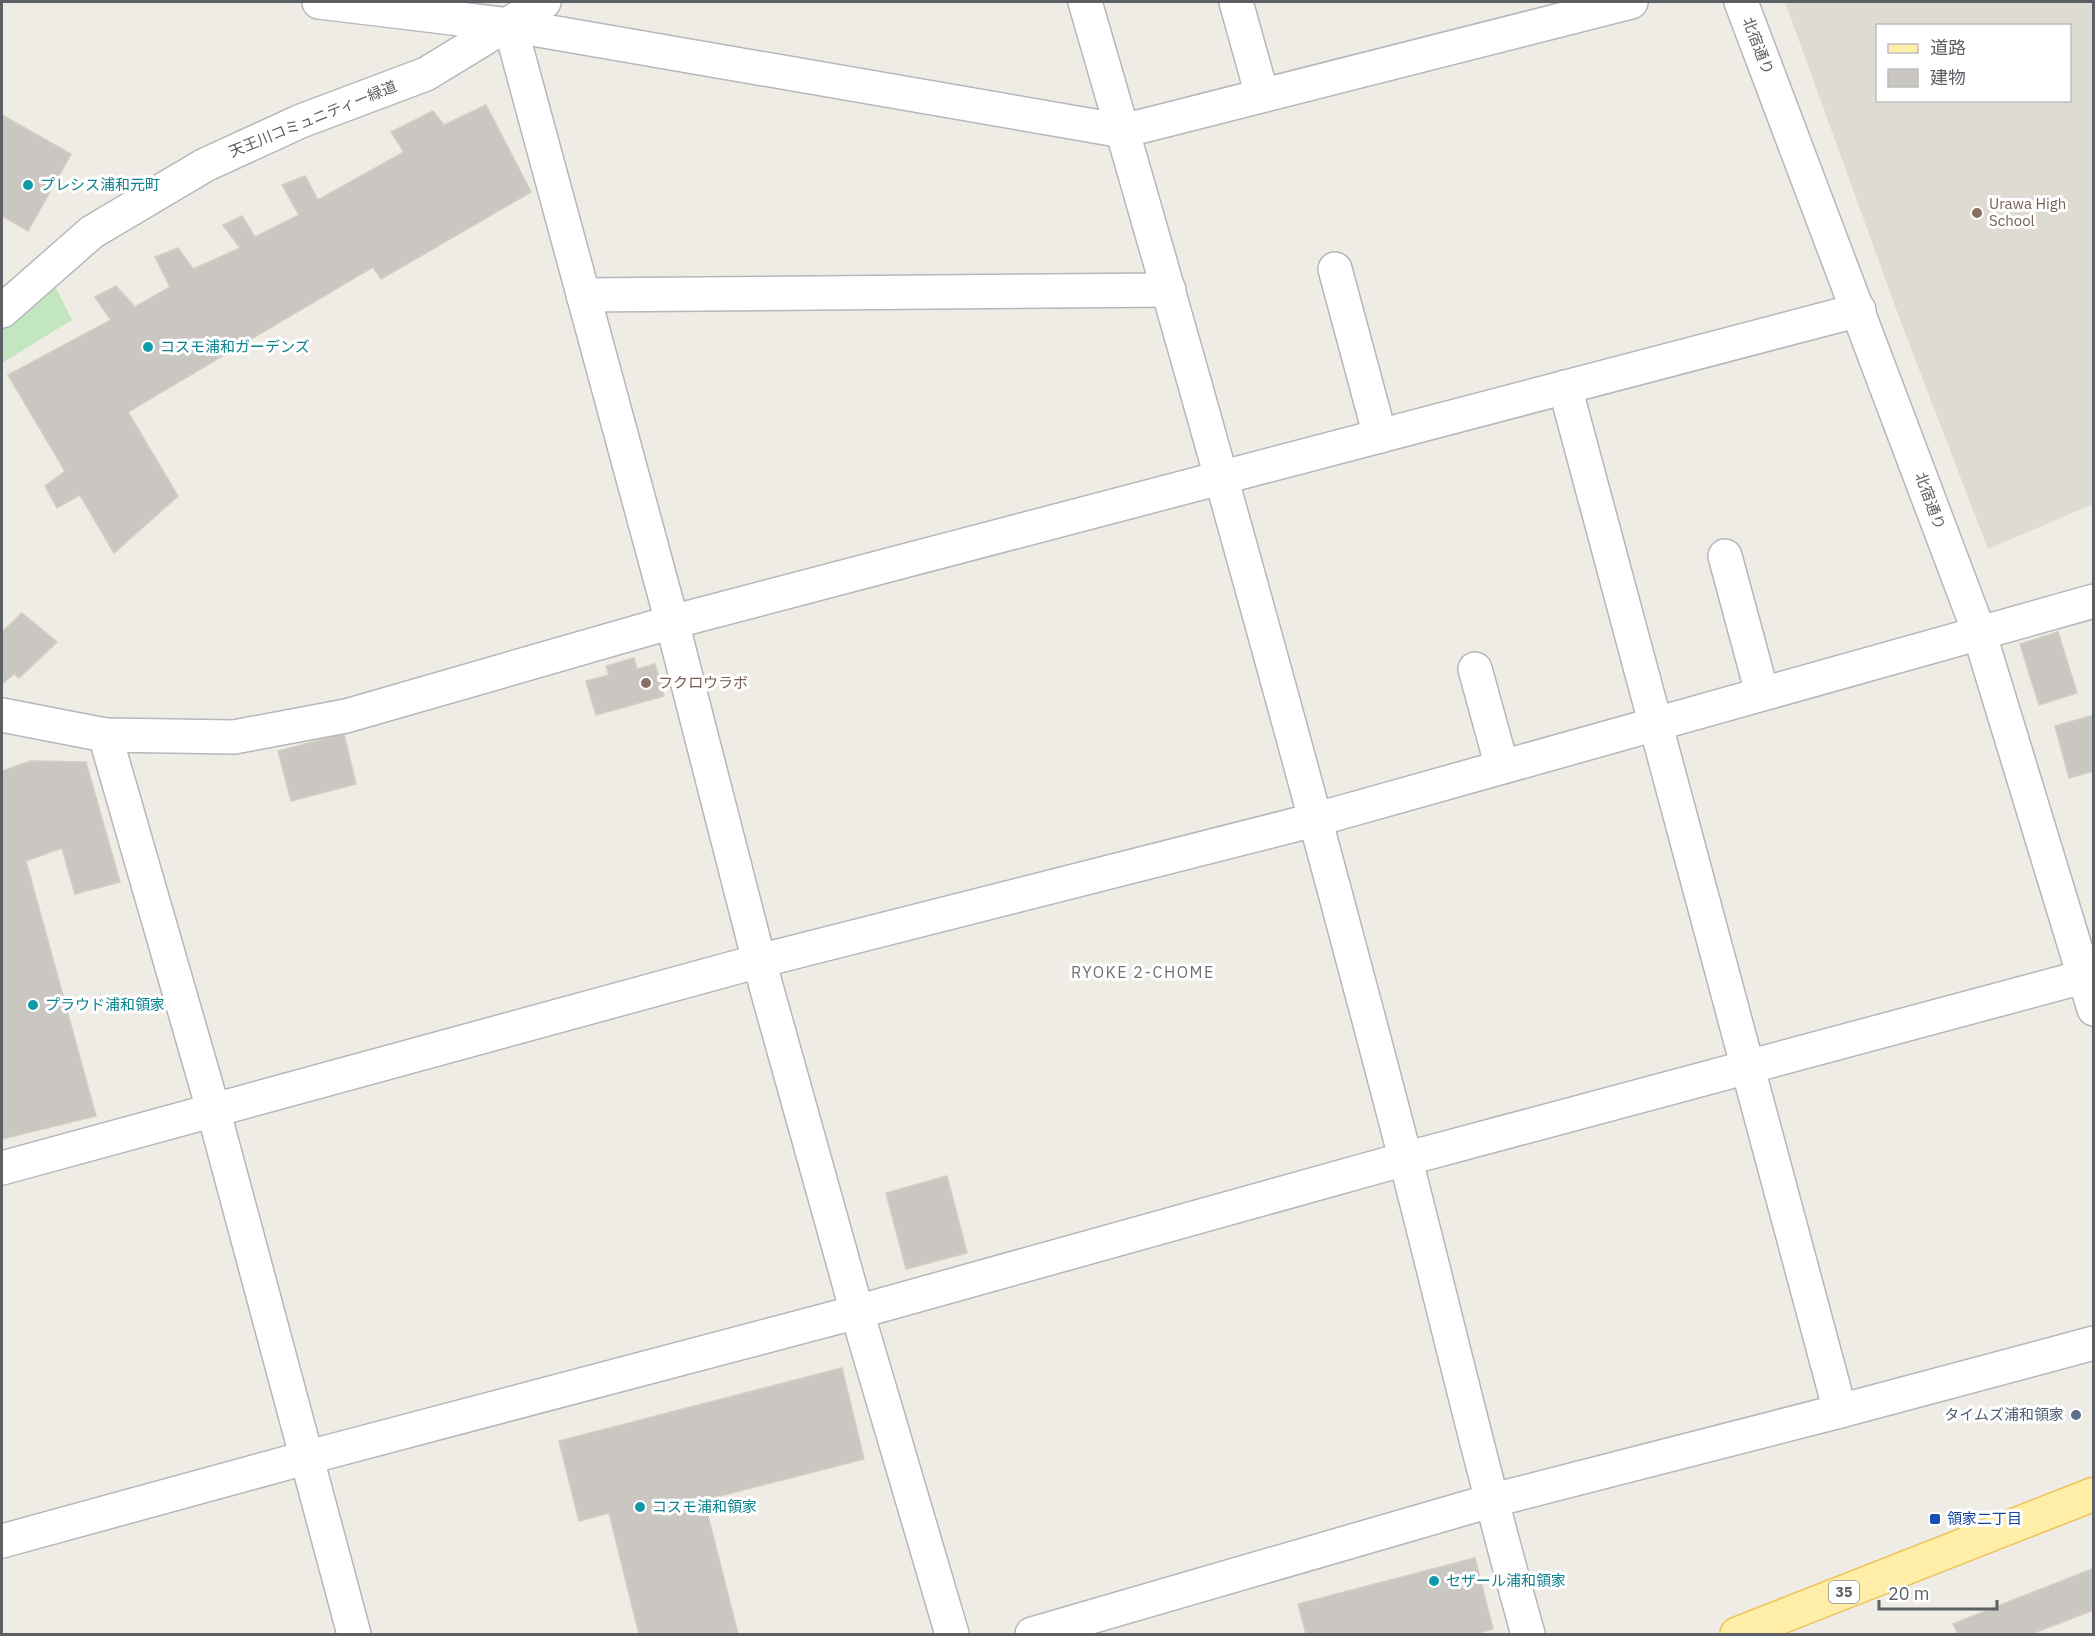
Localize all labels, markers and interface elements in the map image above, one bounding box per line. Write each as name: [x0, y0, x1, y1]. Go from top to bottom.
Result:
street label: 北宿通り: [1739, 14, 1778, 77]
legend: [1876, 24, 2071, 102]
text: 道路: [1930, 36, 1966, 59]
text: 建物: [1930, 66, 1966, 89]
street label: 天王川コミュニティー緑道: [226, 76, 399, 161]
place label: プレシス浦和元町: [40, 175, 160, 194]
marker: プレシス浦和元町: [21, 178, 35, 192]
place label: Urawa High School: [1989, 194, 2066, 230]
marker: Urawa High School: [1970, 206, 1984, 220]
place label: コスモ浦和ガーデンズ: [160, 337, 310, 356]
marker: コスモ浦和ガーデンズ: [141, 340, 155, 354]
street label: 北宿通り: [1911, 469, 1950, 532]
place label: フクロウラボ: [658, 673, 748, 692]
marker: フクロウラボ: [639, 676, 653, 690]
district label: RYOKE 2-CHOME: [1071, 962, 1215, 982]
place label: プラウド浦和領家: [45, 995, 165, 1014]
marker: プラウド浦和領家: [26, 998, 40, 1012]
place label: タイムズ浦和領家: [1944, 1405, 2064, 1424]
marker: タイムズ浦和領家: [2069, 1408, 2083, 1422]
place label: コスモ浦和領家: [652, 1497, 757, 1516]
marker: コスモ浦和領家: [633, 1500, 647, 1514]
place label: 領家二丁目: [1947, 1509, 2022, 1528]
marker: 領家二丁目: [1928, 1512, 1942, 1526]
place label: セザール浦和領家: [1446, 1571, 1566, 1590]
scale bar: [1879, 1573, 1998, 1611]
marker: セザール浦和領家: [1427, 1574, 1441, 1588]
road number: 35: [1829, 1581, 1859, 1603]
text: 20 m: [1888, 1582, 1930, 1605]

